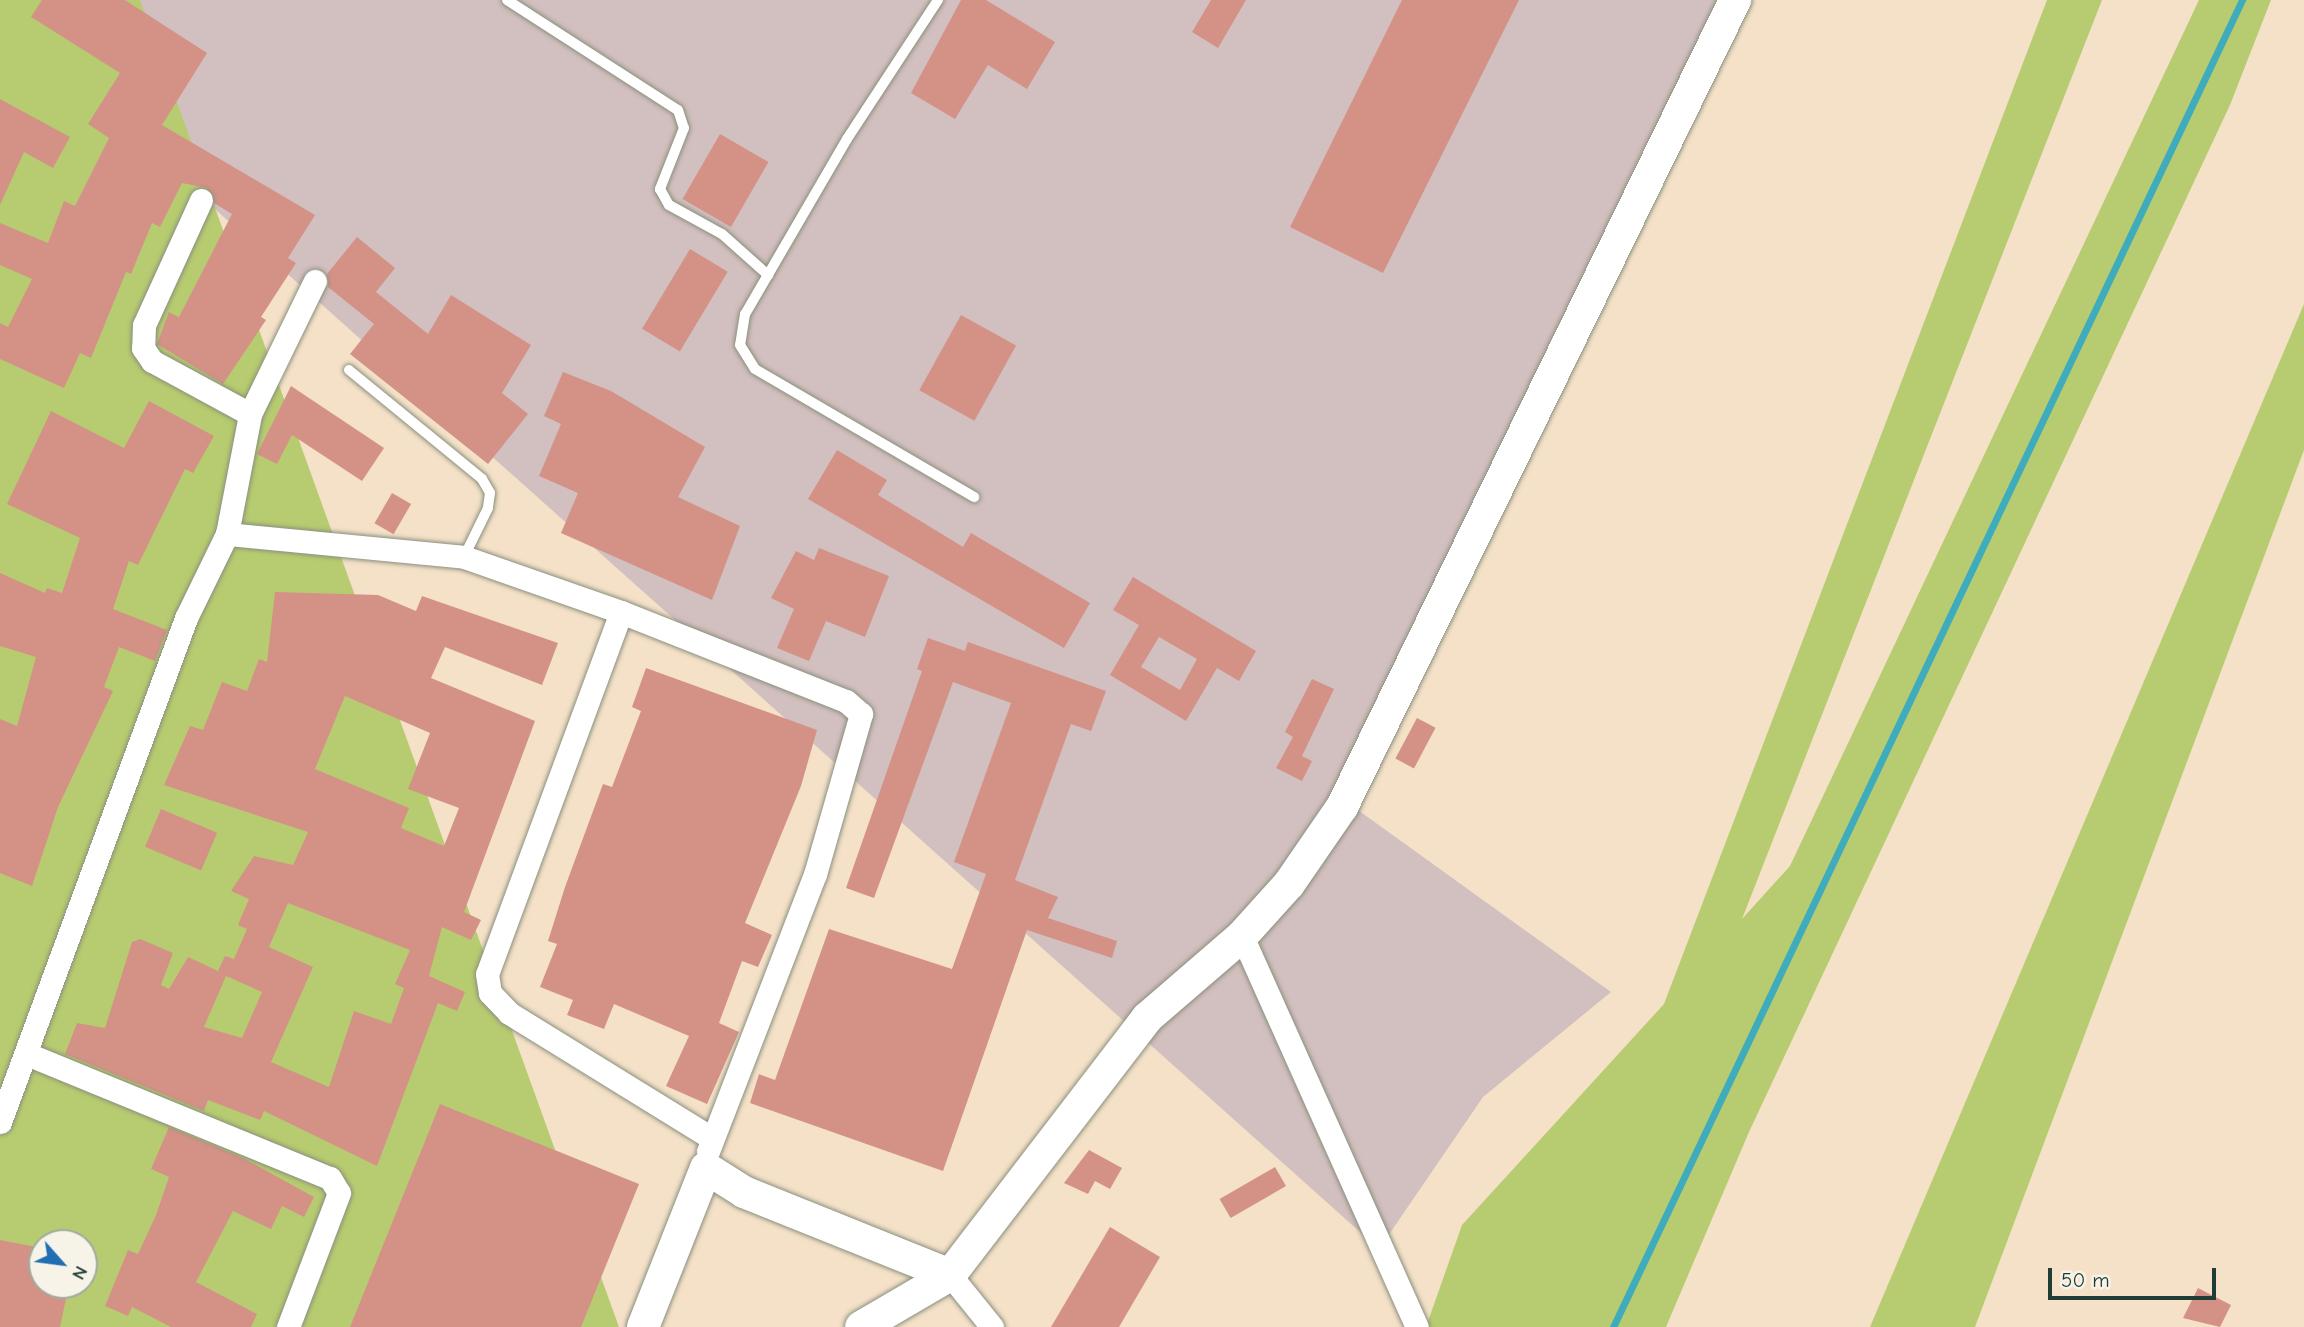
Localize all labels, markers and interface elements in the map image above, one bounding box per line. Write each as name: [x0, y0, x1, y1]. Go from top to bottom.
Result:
north arrow: [28, 1229, 98, 1299]
scale bar: [2052, 1254, 2220, 1298]
text: N: [67, 1262, 92, 1284]
text: 50 m: [2061, 1268, 2110, 1292]

